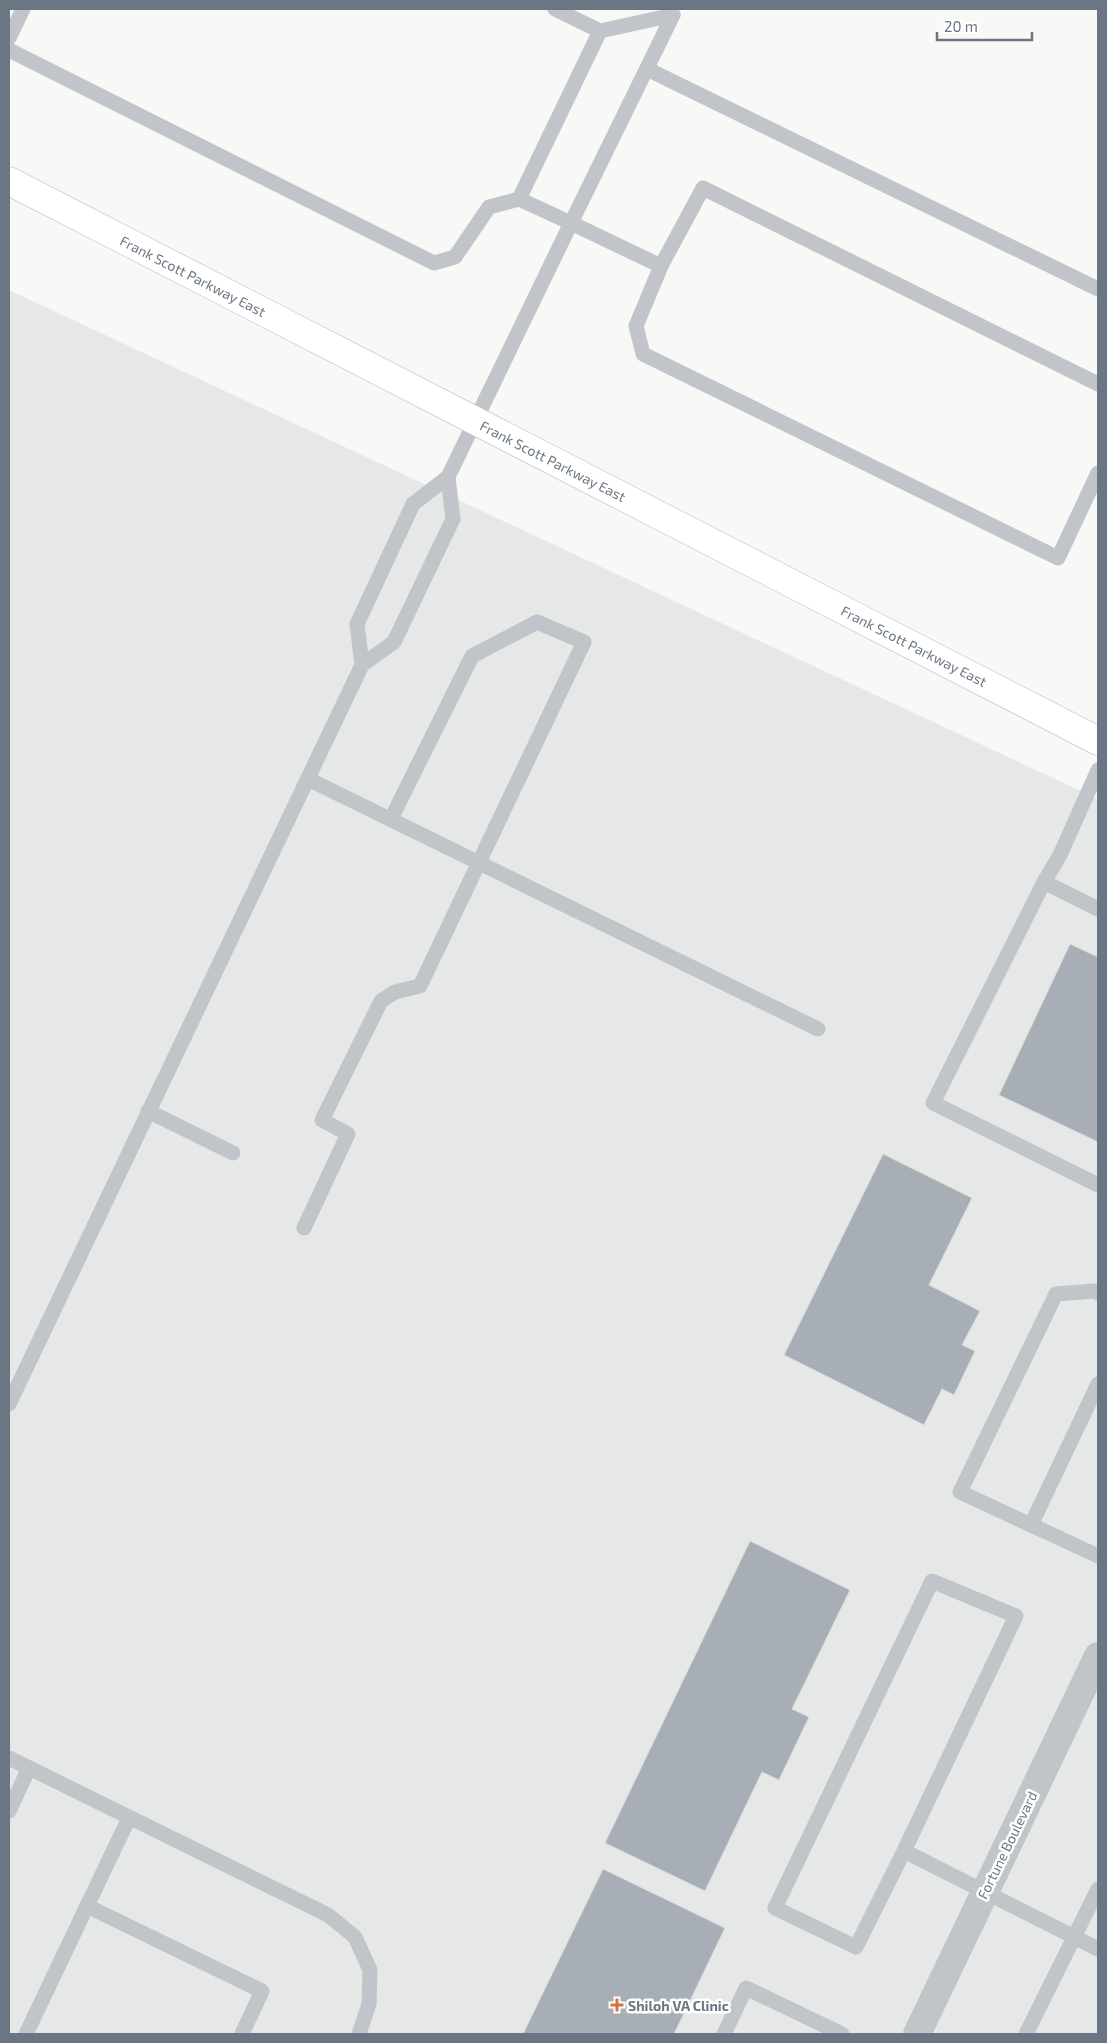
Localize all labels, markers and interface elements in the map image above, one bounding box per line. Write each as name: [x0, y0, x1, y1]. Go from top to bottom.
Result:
scale bar: [937, 10, 1032, 42]
text: 20 m: [944, 17, 978, 35]
street label: Frank Scott Parkway East: [117, 232, 269, 320]
street label: Frank Scott Parkway East: [477, 417, 629, 505]
street label: Frank Scott Parkway East: [838, 602, 990, 690]
street label: Fortune Boulevard: [974, 1788, 1040, 1902]
place label: Shiloh VA Clinic: [628, 1997, 729, 2014]
marker: Shiloh VA Clinic: [610, 1998, 624, 2012]

